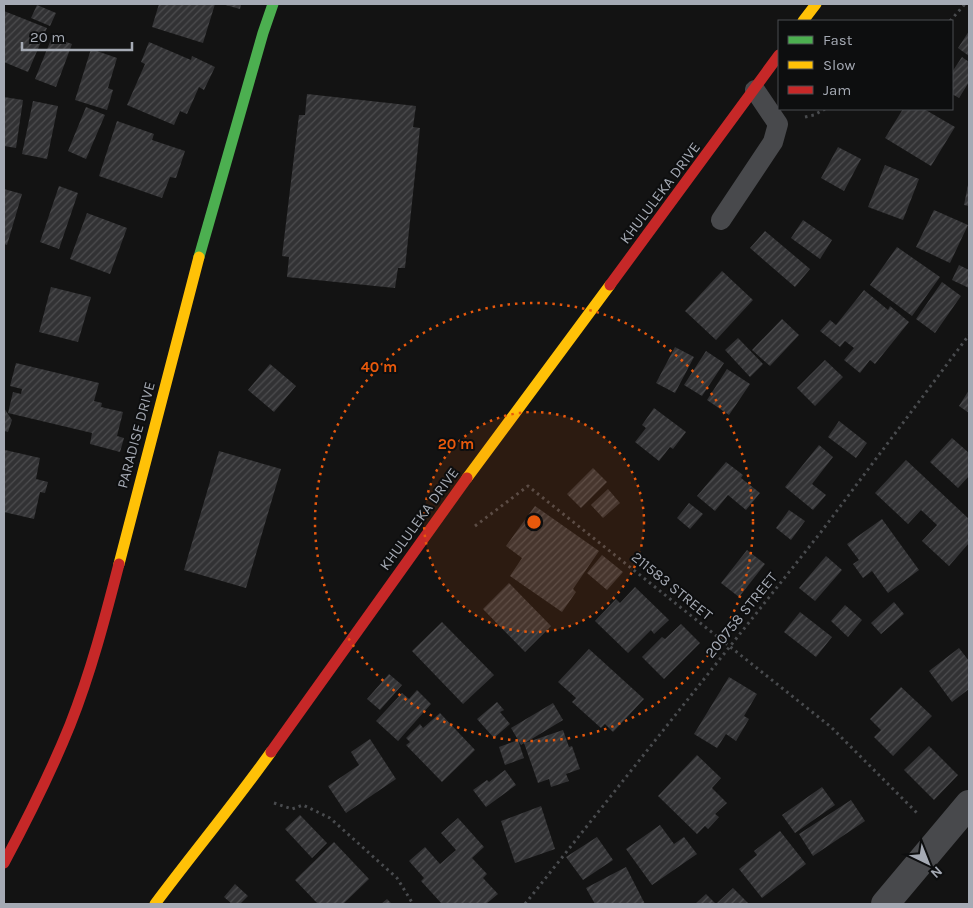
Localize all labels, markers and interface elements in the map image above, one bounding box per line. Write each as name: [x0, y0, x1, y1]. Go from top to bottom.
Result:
scale bar: [22, 20, 132, 52]
legend: [778, 20, 953, 110]
text: 20 m: [30, 28, 65, 46]
text: Fast: [823, 31, 853, 49]
text: Slow: [823, 56, 855, 74]
text: Jam: [823, 81, 851, 99]
street label: KHULULEKA DRIVE: [616, 139, 704, 247]
text: 40 m: [361, 358, 397, 376]
street label: PARADISE DRIVE: [113, 380, 159, 490]
text: 20 m: [438, 435, 474, 453]
street label: KHULULEKA DRIVE: [376, 464, 462, 574]
centre of rings: [525, 513, 543, 531]
street label: 211583 STREET: [628, 548, 716, 624]
street label: 200758 STREET: [701, 568, 781, 661]
north arrow: [903, 838, 953, 888]
text: N: [927, 862, 946, 882]

